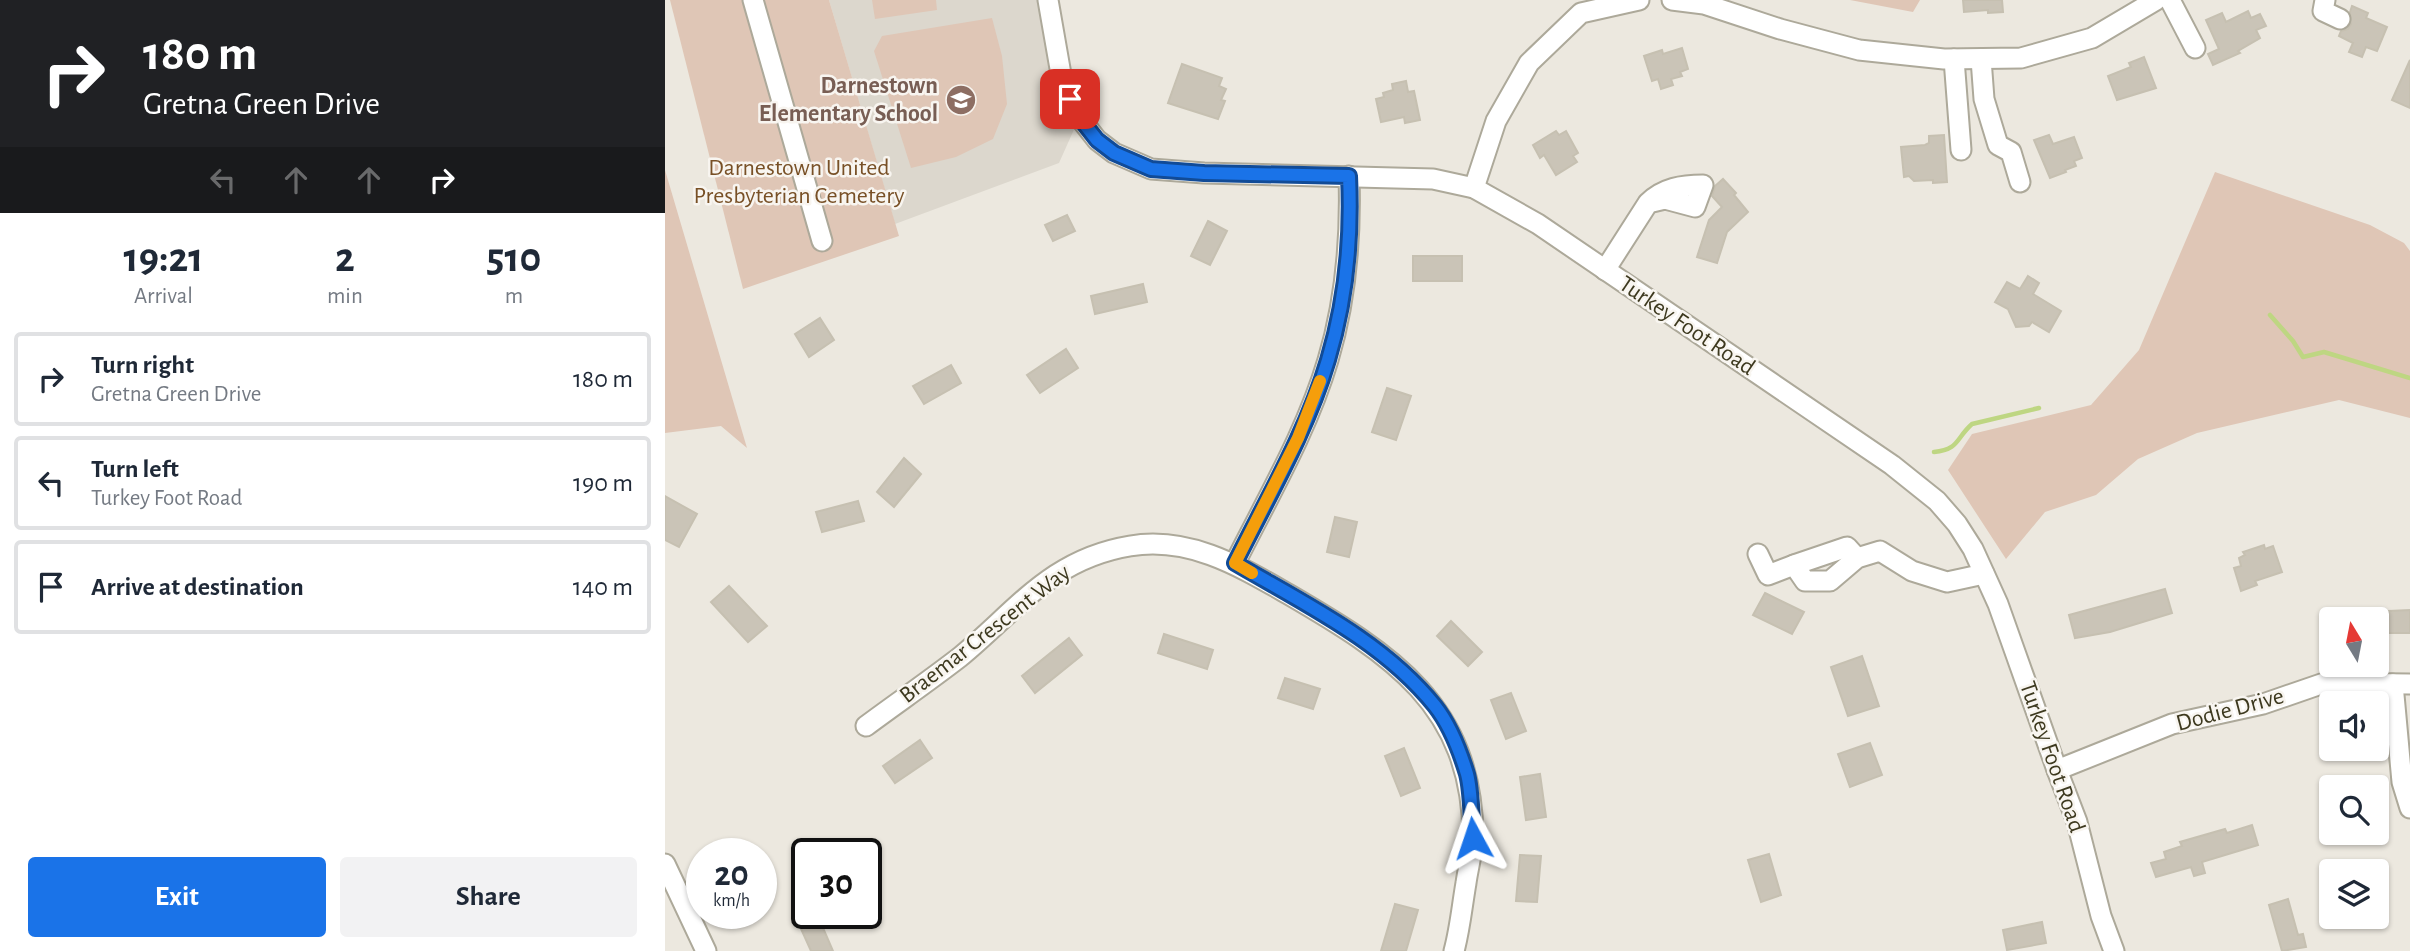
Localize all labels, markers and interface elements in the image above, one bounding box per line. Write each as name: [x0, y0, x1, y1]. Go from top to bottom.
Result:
icon: right: [28, 28, 119, 119]
text: 180 m: [143, 30, 257, 79]
pin: [1040, 69, 1100, 129]
place label: Darnestown Elementary School: [759, 74, 938, 126]
icon: arrive: [1051, 80, 1089, 118]
school or university icon: Darnestown Elementary School: [944, 83, 978, 117]
text: Gretna Green Drive: [143, 88, 380, 120]
park label: Darnestown United Presbyterian Cemetery: [693, 156, 905, 208]
icon: left: [204, 161, 242, 199]
icon: ahead: [277, 161, 315, 199]
icon: ahead: [350, 161, 388, 199]
icon: right: [423, 161, 461, 199]
text: 19:21: [124, 237, 203, 279]
text: 2: [335, 237, 355, 279]
text: 510: [486, 237, 541, 279]
street label: Turkey Foot Road: [1615, 272, 1759, 380]
text: Arrival: [134, 285, 193, 308]
text: min: [327, 285, 363, 308]
text: m: [505, 285, 523, 308]
text: Turn right: [91, 352, 194, 378]
icon: right: [32, 360, 70, 398]
text: 180 m: [573, 366, 633, 392]
text: Gretna Green Drive: [91, 383, 261, 406]
text: Turn left: [91, 456, 179, 482]
icon: left: [32, 464, 70, 502]
text: 190 m: [573, 470, 633, 496]
text: Turkey Foot Road: [91, 487, 242, 510]
street label: Braemar Crescent Way: [895, 560, 1075, 708]
icon: arrive: [32, 568, 70, 606]
text: Arrive at destination: [91, 574, 304, 600]
text: 140 m: [573, 574, 633, 600]
north arrow: [2319, 607, 2389, 677]
map controls: [2319, 607, 2389, 929]
street label: Turkey Foot Road: [2015, 678, 2089, 836]
street label: Dodie Drive: [2174, 684, 2286, 736]
button: sound: [2319, 691, 2389, 761]
button: search: [2319, 775, 2389, 845]
position arrow: [1436, 801, 1510, 875]
speed limit sign: 30: [791, 838, 882, 929]
button: Exit: [28, 857, 326, 937]
button: Share: [340, 857, 637, 937]
text: 20: [714, 857, 749, 892]
button: layers: [2319, 859, 2389, 929]
text: km/h: [713, 892, 750, 910]

